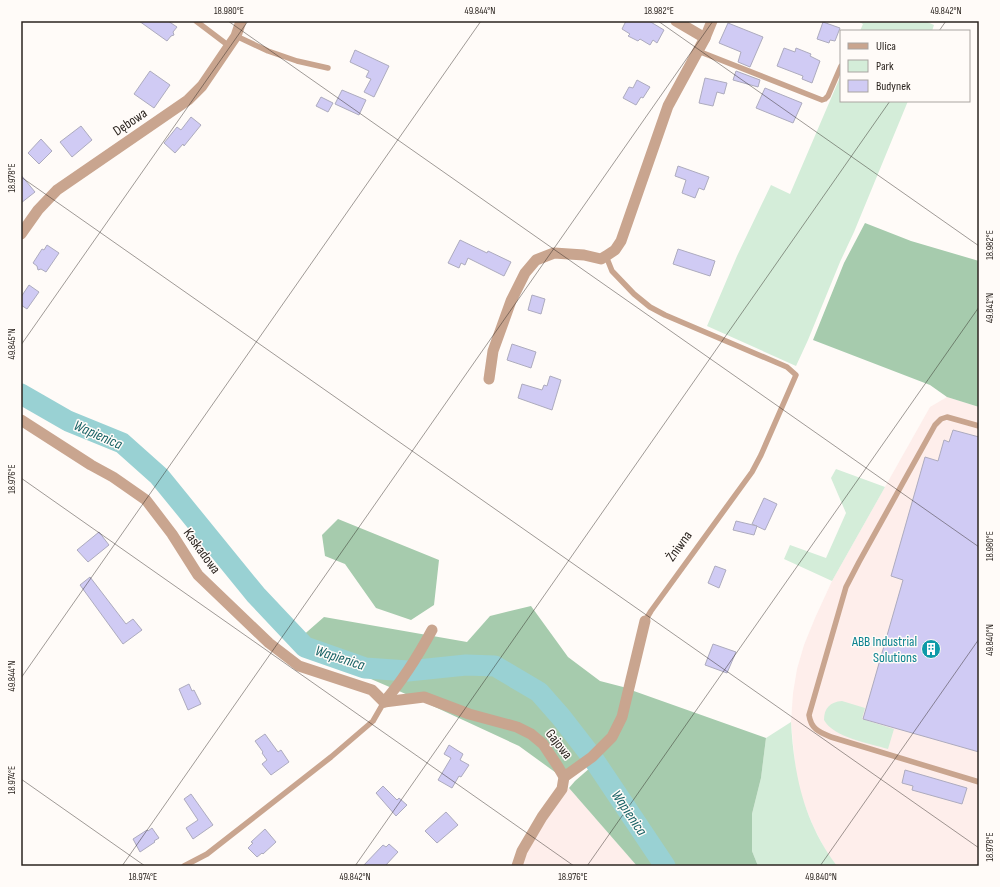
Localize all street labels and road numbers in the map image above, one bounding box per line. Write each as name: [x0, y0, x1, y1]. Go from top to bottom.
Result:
street label: Dębowa: [110, 105, 150, 139]
street label: Kaskadowa: [180, 525, 224, 577]
street label: Żniwna: [662, 527, 696, 565]
street label: Gajowa: [542, 726, 576, 762]

